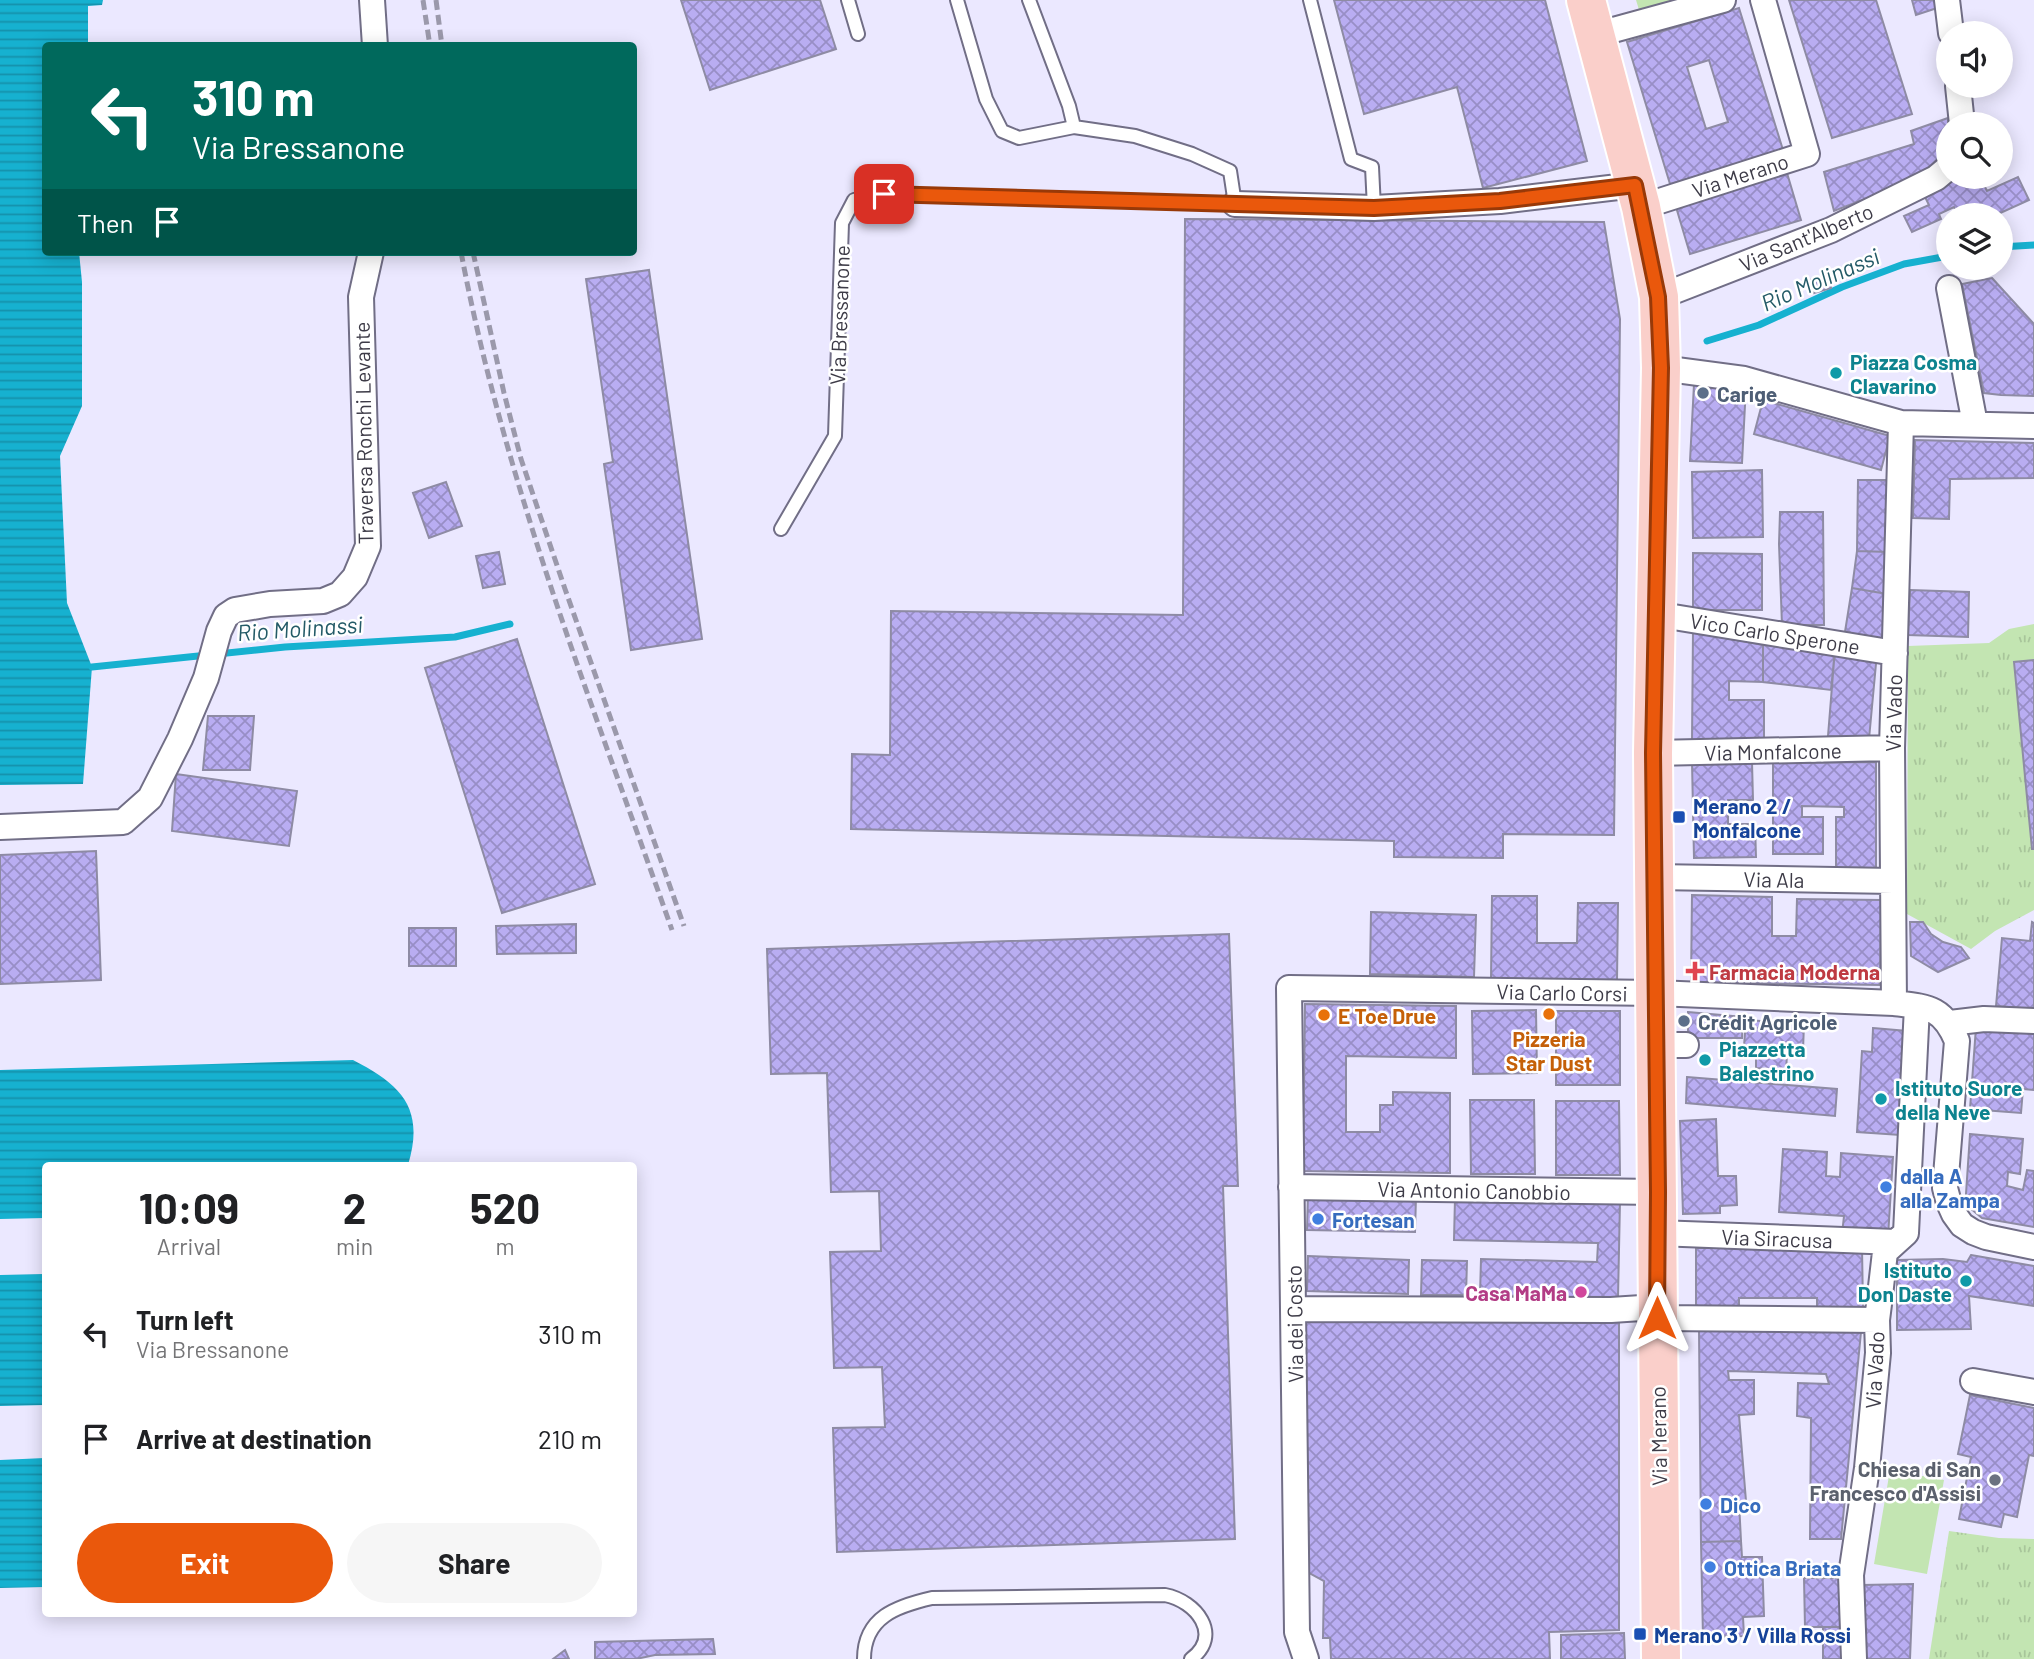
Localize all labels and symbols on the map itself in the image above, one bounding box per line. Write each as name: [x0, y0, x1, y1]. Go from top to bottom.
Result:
street label: Via Merano: [1689, 148, 1791, 202]
pin: [854, 164, 914, 224]
street label: Via Sant'Alberto: [1735, 198, 1877, 276]
water label: Rio Molinassi: [1757, 241, 1884, 317]
street label: Via Bressanone: [824, 245, 854, 385]
street label: Traversa Ronchi Levante: [349, 321, 377, 545]
place label: Piazza Cosma Clavarino: [1850, 349, 1977, 398]
marker: Piazza Cosma Clavarino: [1828, 365, 1844, 381]
place label: Carige: [1717, 381, 1777, 406]
marker: Carige: [1695, 385, 1711, 401]
street label: Vico Carlo Sperone: [1688, 607, 1862, 659]
water label: Rio Molinassi: [236, 610, 364, 646]
street label: Via Vado: [1880, 674, 1906, 752]
street label: Via Monfalcone: [1704, 737, 1842, 765]
place label: Merano 2 / Monfalcone: [1693, 793, 1801, 842]
marker: Merano 2 / Monfalcone: [1671, 809, 1687, 825]
street label: Via Ala: [1743, 866, 1805, 892]
place label: Farmacia Moderna: [1709, 959, 1880, 984]
marker: Farmacia Moderna: [1687, 963, 1703, 979]
street label: Via Carlo Corsi: [1496, 978, 1628, 1006]
place label: E Toe Drue: [1338, 1003, 1436, 1028]
marker: Pizzeria Star Dust: [1541, 1006, 1557, 1022]
marker: E Toe Drue: [1316, 1007, 1332, 1023]
place label: Crédit Agricole: [1698, 1009, 1838, 1034]
marker: Crédit Agricole: [1676, 1013, 1692, 1029]
place label: Pizzeria Star Dust: [1506, 1026, 1592, 1075]
place label: Piazzetta Balestrino: [1719, 1036, 1815, 1085]
marker: Piazzetta Balestrino: [1697, 1052, 1713, 1068]
place label: Istituto Suore della Neve: [1895, 1075, 2022, 1124]
marker: Istituto Suore della Neve: [1873, 1091, 1889, 1107]
place label: dalla A alla Zampa: [1900, 1163, 2000, 1212]
street label: Via Antonio Canobbio: [1377, 1176, 1571, 1204]
marker: dalla A alla Zampa: [1878, 1179, 1894, 1195]
place label: Fortesan: [1332, 1207, 1415, 1232]
marker: Fortesan: [1310, 1211, 1326, 1227]
street label: Via Siracusa: [1721, 1224, 1833, 1252]
place label: Istituto Don Daste: [1858, 1257, 1952, 1306]
street label: Via dei Costo: [1280, 1265, 1308, 1383]
marker: Istituto Don Daste: [1958, 1273, 1974, 1289]
place label: Casa MaMa: [1465, 1280, 1567, 1305]
position arrow: [1620, 1281, 1694, 1355]
marker: Casa MaMa: [1573, 1284, 1589, 1300]
street label: Via Vado: [1859, 1331, 1889, 1409]
street label: Via Merano: [1645, 1386, 1671, 1486]
place label: Chiesa di San Francesco d'Assisi: [1810, 1456, 1981, 1505]
marker: Chiesa di San Francesco d'Assisi: [1987, 1472, 2003, 1488]
place label: Dico: [1720, 1492, 1761, 1517]
marker: Dico: [1698, 1496, 1714, 1512]
place label: Ottica Briata: [1724, 1555, 1841, 1580]
marker: Ottica Briata: [1702, 1559, 1718, 1575]
place label: Merano 3 / Villa Rossi: [1654, 1622, 1851, 1647]
marker: Merano 3 / Villa Rossi: [1632, 1626, 1648, 1642]

